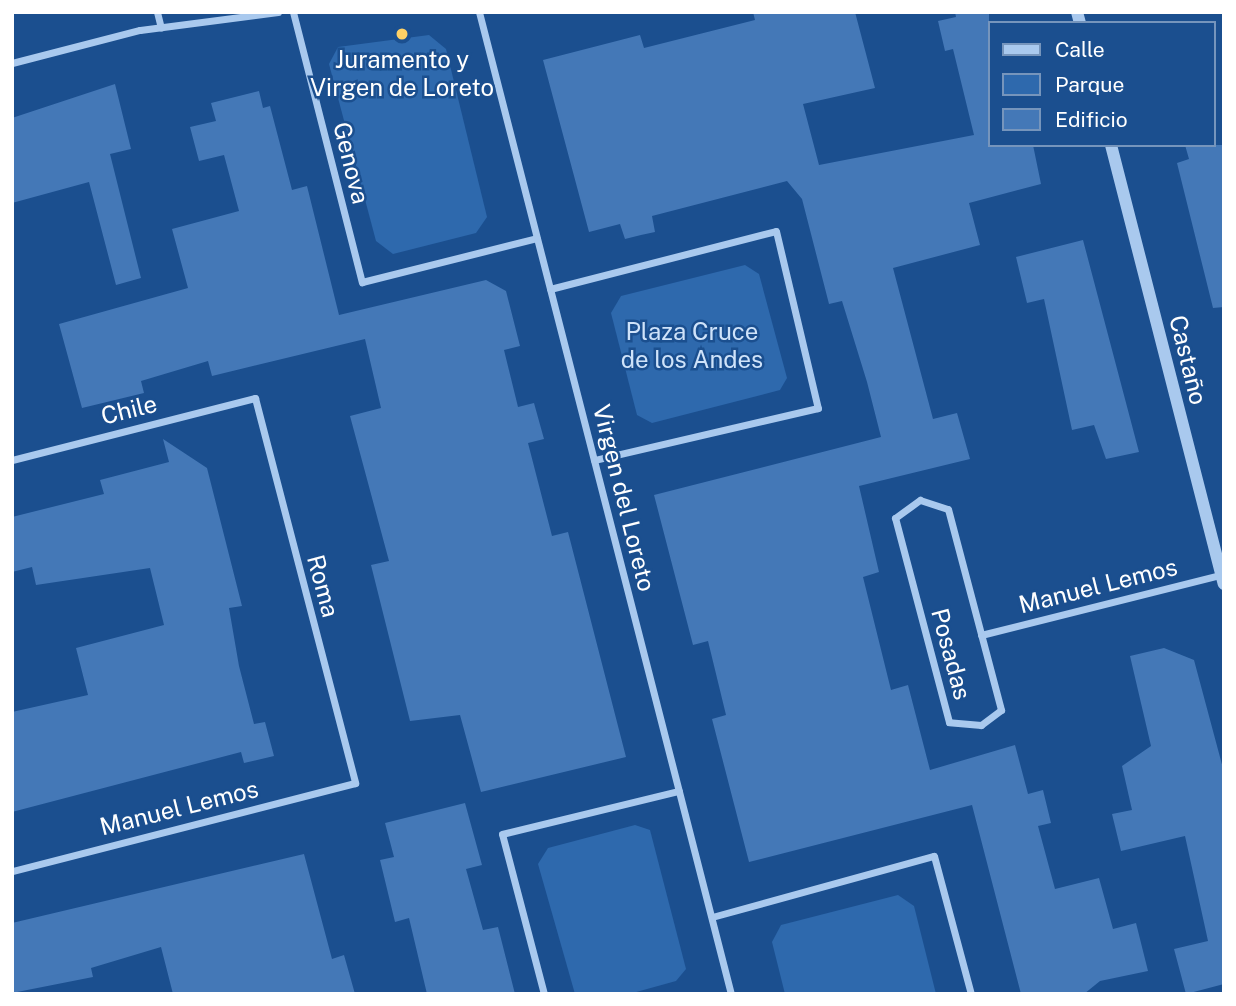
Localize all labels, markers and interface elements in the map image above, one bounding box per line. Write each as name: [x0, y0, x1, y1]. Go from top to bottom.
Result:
legend: [988, 21, 1215, 147]
marker: Juramento y Virgen de Loreto: [394, 26, 410, 42]
text: Calle: [1055, 37, 1105, 62]
place label: Juramento y Virgen de Loreto: [310, 46, 494, 102]
text: Parque: [1055, 72, 1124, 97]
text: Edificio: [1055, 107, 1128, 132]
street label: Genova: [327, 119, 375, 207]
street label: Castaño: [1163, 312, 1213, 408]
park label: Plaza Cruce de los Andes: [621, 318, 763, 374]
street label: Chile: [98, 389, 160, 431]
street label: Virgen del Loreto: [587, 401, 661, 595]
street label: Roma: [301, 552, 345, 620]
street label: Manuel Lemos: [1016, 552, 1180, 620]
street label: Posadas: [925, 605, 977, 703]
street label: Manuel Lemos: [97, 774, 261, 842]

